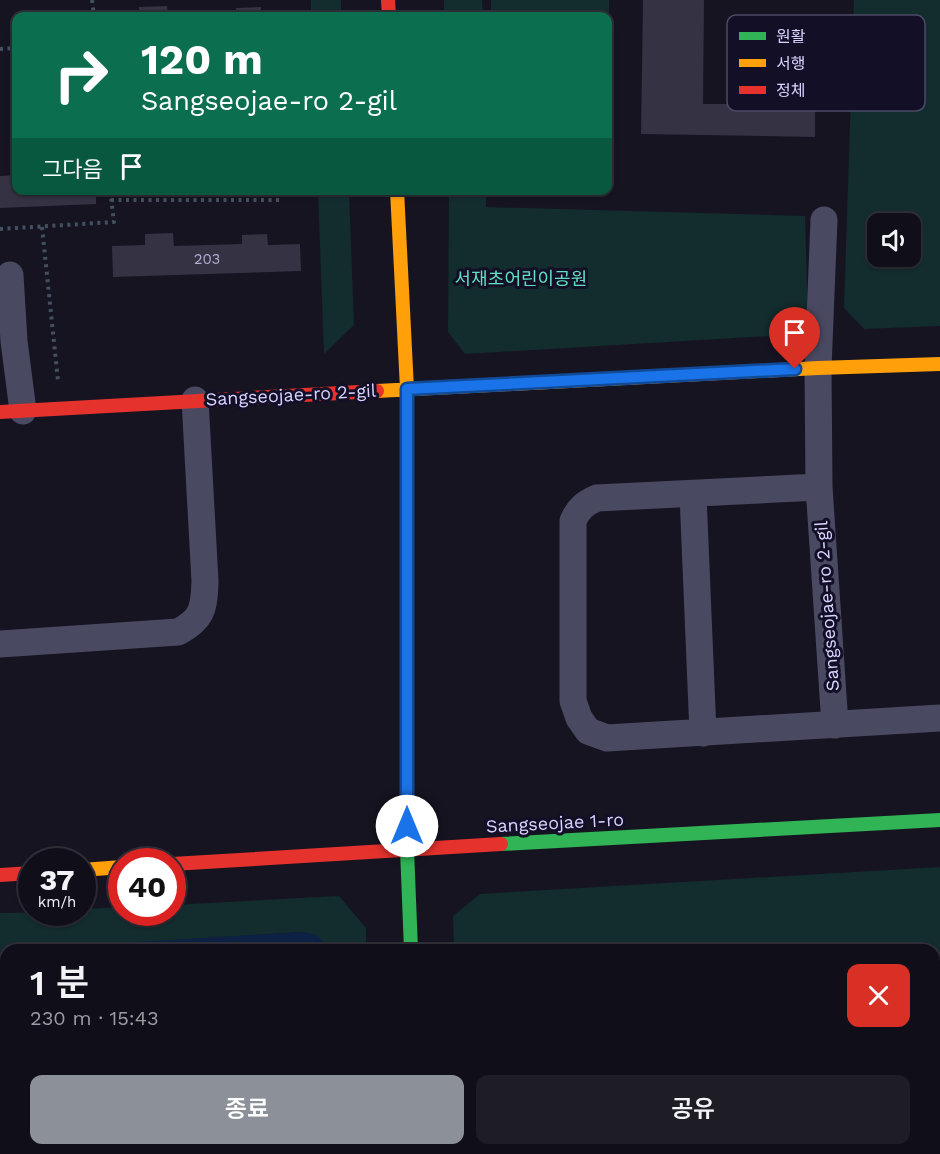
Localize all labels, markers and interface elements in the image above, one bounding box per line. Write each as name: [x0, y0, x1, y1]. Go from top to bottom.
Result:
legend: [727, 15, 925, 111]
text: 원활: [776, 27, 806, 46]
text: 120 m: [141, 35, 263, 84]
icon: right: [42, 36, 120, 114]
text: 서행: [776, 54, 805, 73]
text: 정체: [776, 81, 805, 100]
text: Sangseojae-ro 2-gil: [141, 85, 397, 117]
icon: arrive: [115, 150, 148, 183]
text: 그다음: [42, 157, 103, 182]
map controls: [867, 213, 921, 267]
button: sound: [867, 213, 921, 267]
house number: 203: [194, 250, 220, 268]
park label: 서재초어린이공원: [455, 268, 587, 289]
pin: [769, 307, 820, 369]
icon: arrive: [778, 316, 811, 349]
street label: Sangseojae-ro 2-gil: [205, 380, 377, 409]
street label: Sangseojae-ro 2-gil: [810, 520, 843, 692]
position arrow: [375, 794, 439, 858]
street label: Sangseojae 1-ro: [485, 808, 624, 837]
speed limit sign: 40: [108, 848, 186, 926]
text: 37: [39, 862, 75, 897]
text: km/h: [38, 893, 76, 911]
text: 1 분: [30, 962, 89, 1004]
button: close: [847, 964, 910, 1027]
text: 230 m · 15:43: [30, 1006, 159, 1030]
button: 종료: [30, 1075, 464, 1144]
button: 공유: [476, 1075, 910, 1144]

